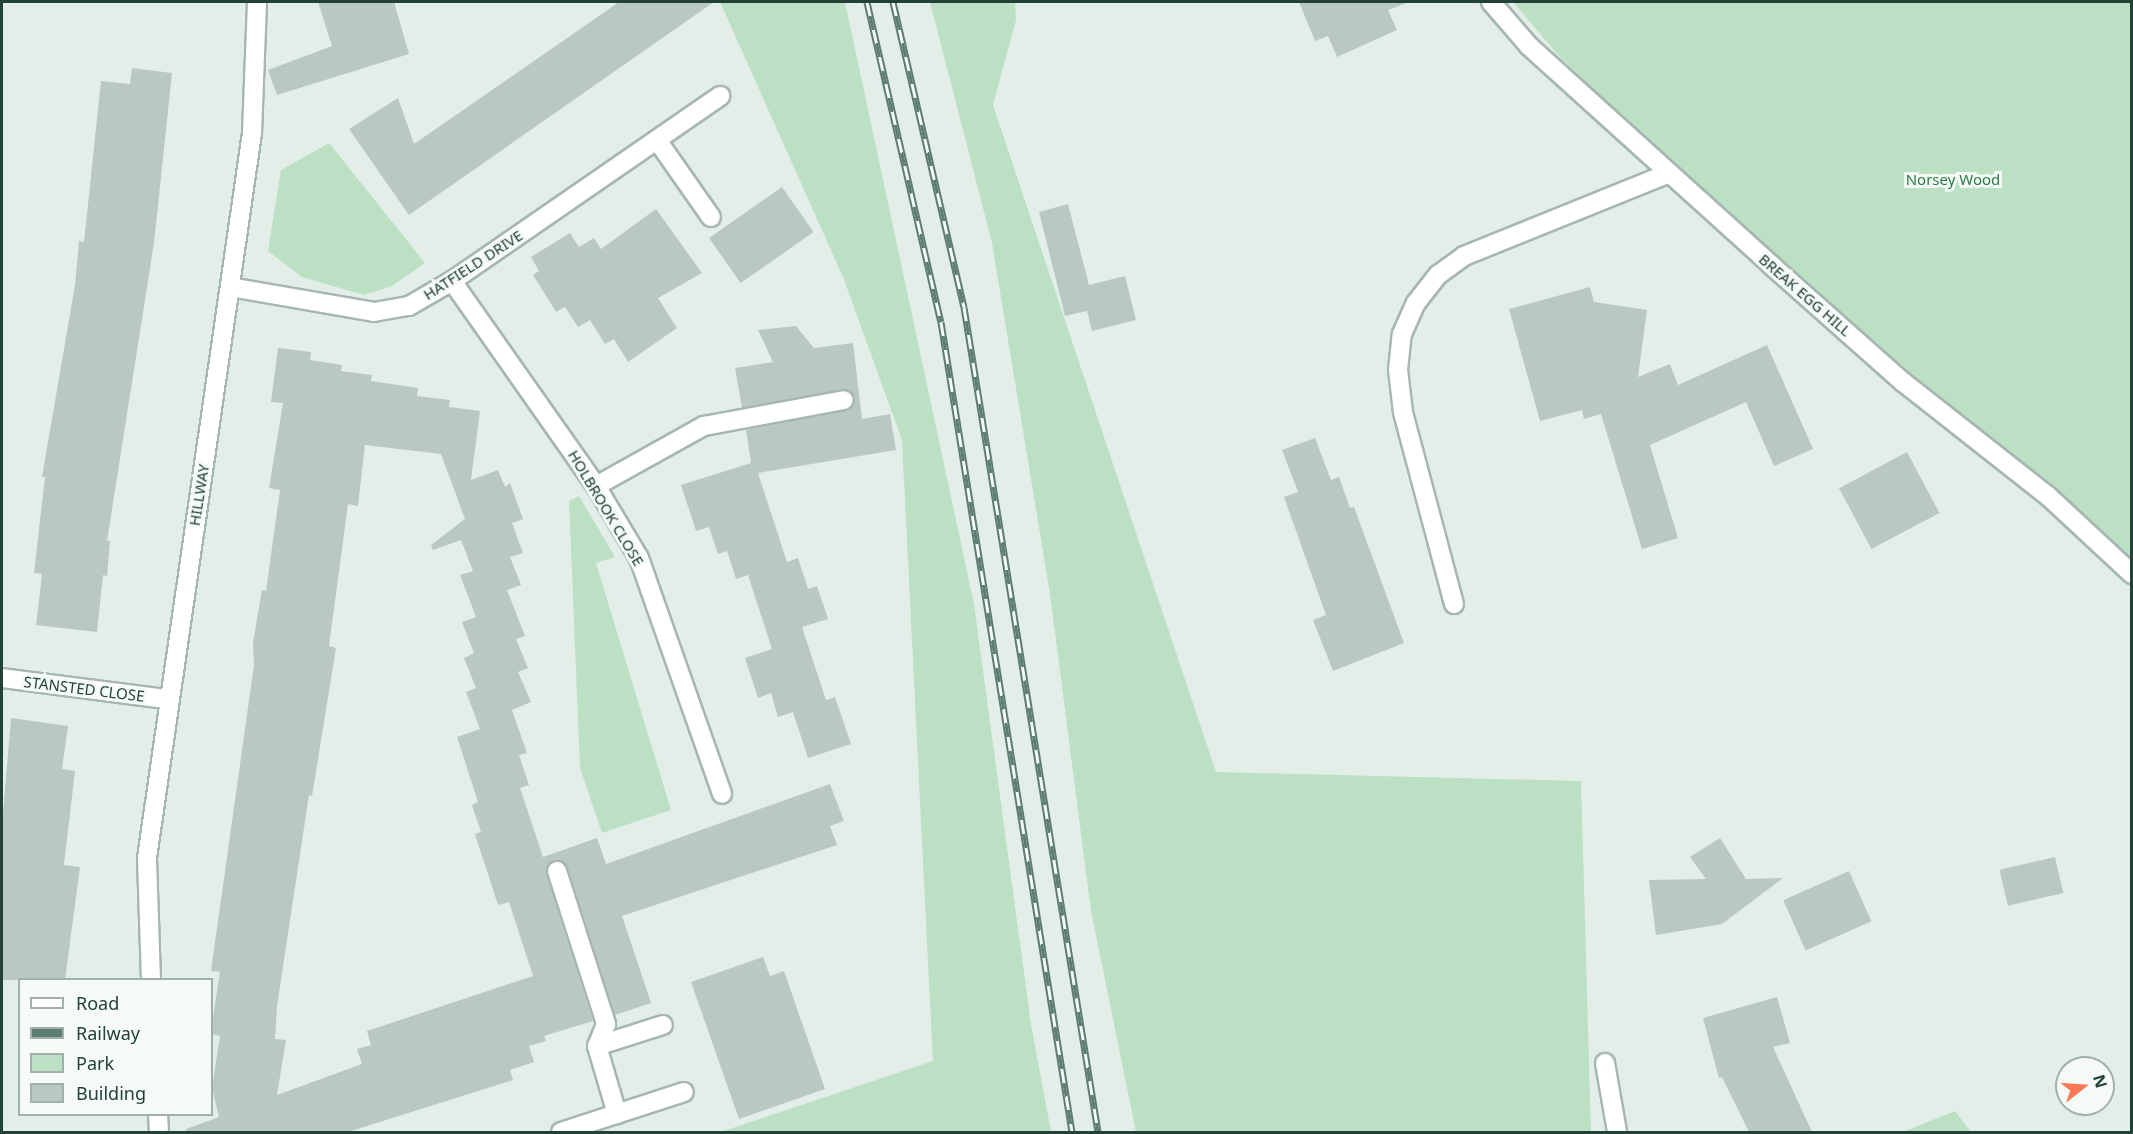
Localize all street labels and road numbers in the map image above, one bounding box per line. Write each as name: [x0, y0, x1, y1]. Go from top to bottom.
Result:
street label: HATFIELD DRIVE: [420, 226, 526, 304]
street label: BREAK EGG HILL: [1755, 250, 1855, 340]
street label: HOLBROOK CLOSE: [564, 447, 648, 569]
street label: HILLWAY: [185, 463, 213, 527]
street label: STANSTED CLOSE: [23, 673, 145, 705]

